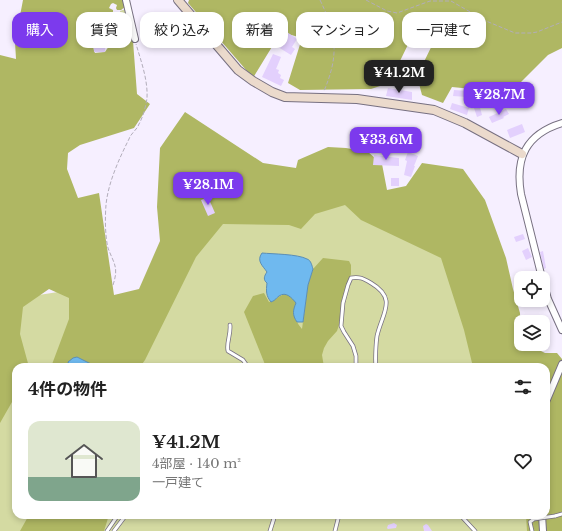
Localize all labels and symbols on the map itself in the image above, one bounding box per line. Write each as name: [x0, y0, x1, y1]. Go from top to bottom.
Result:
pin: ¥41.2M: [366, 60, 432, 94]
pin: ¥28.7M: [466, 82, 532, 116]
pin: ¥33.6M: [353, 127, 419, 161]
pin: ¥28.1M: [175, 172, 241, 206]

